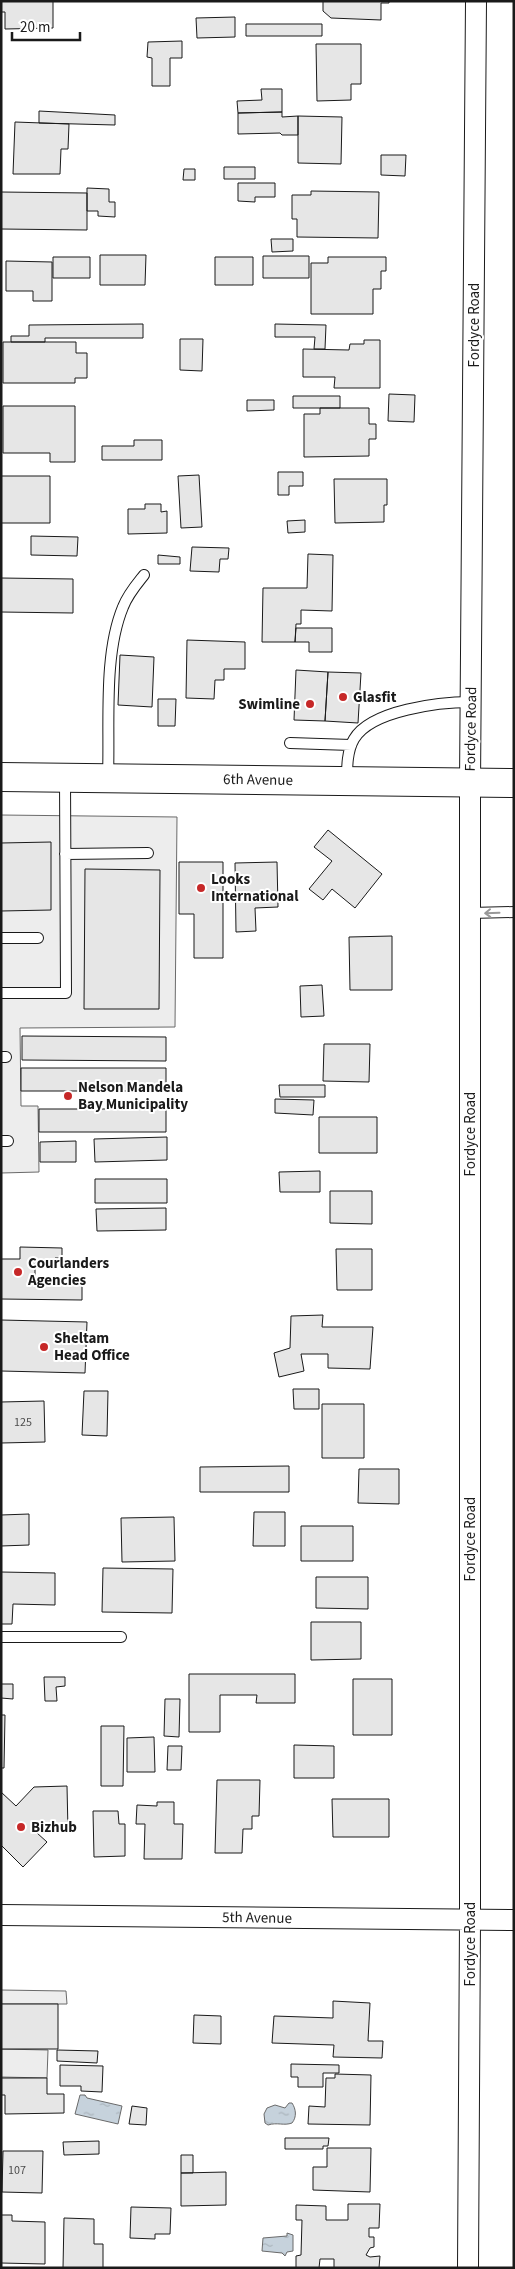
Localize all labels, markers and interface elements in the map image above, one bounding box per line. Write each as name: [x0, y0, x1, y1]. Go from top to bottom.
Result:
scale bar: [12, 10, 80, 42]
text: 20 m: [20, 17, 50, 38]
street label: Fordyce Road: [464, 283, 485, 367]
street label: Fordyce Road: [460, 686, 482, 772]
place label: Glasfit: [353, 687, 397, 708]
marker: Glasfit: [337, 691, 349, 703]
place label: Swimline: [238, 694, 300, 715]
marker: Swimline: [304, 698, 316, 710]
street label: 6th Avenue: [223, 769, 293, 791]
place label: Looks International: [211, 869, 299, 907]
marker: Looks International: [195, 882, 207, 894]
one-way arrow: [484, 908, 500, 918]
place label: Nelson Mandela Bay Municipality: [78, 1077, 188, 1115]
marker: Nelson Mandela Bay Municipality: [62, 1090, 74, 1102]
street label: Fordyce Road: [460, 1092, 481, 1176]
place label: Courlanders Agencies: [27, 1253, 110, 1291]
marker: Courlanders Agencies: [12, 1266, 24, 1278]
place label: Sheltam Head Office: [54, 1328, 130, 1366]
marker: Sheltam Head Office: [38, 1341, 50, 1353]
house number: 125: [14, 1414, 32, 1431]
street label: Fordyce Road: [460, 1497, 481, 1581]
place label: Bizhub: [31, 1817, 77, 1838]
marker: Bizhub: [15, 1821, 27, 1833]
street label: Fordyce Road: [460, 1902, 481, 1986]
street label: 5th Avenue: [222, 1907, 292, 1929]
house number: 107: [8, 2162, 26, 2179]

